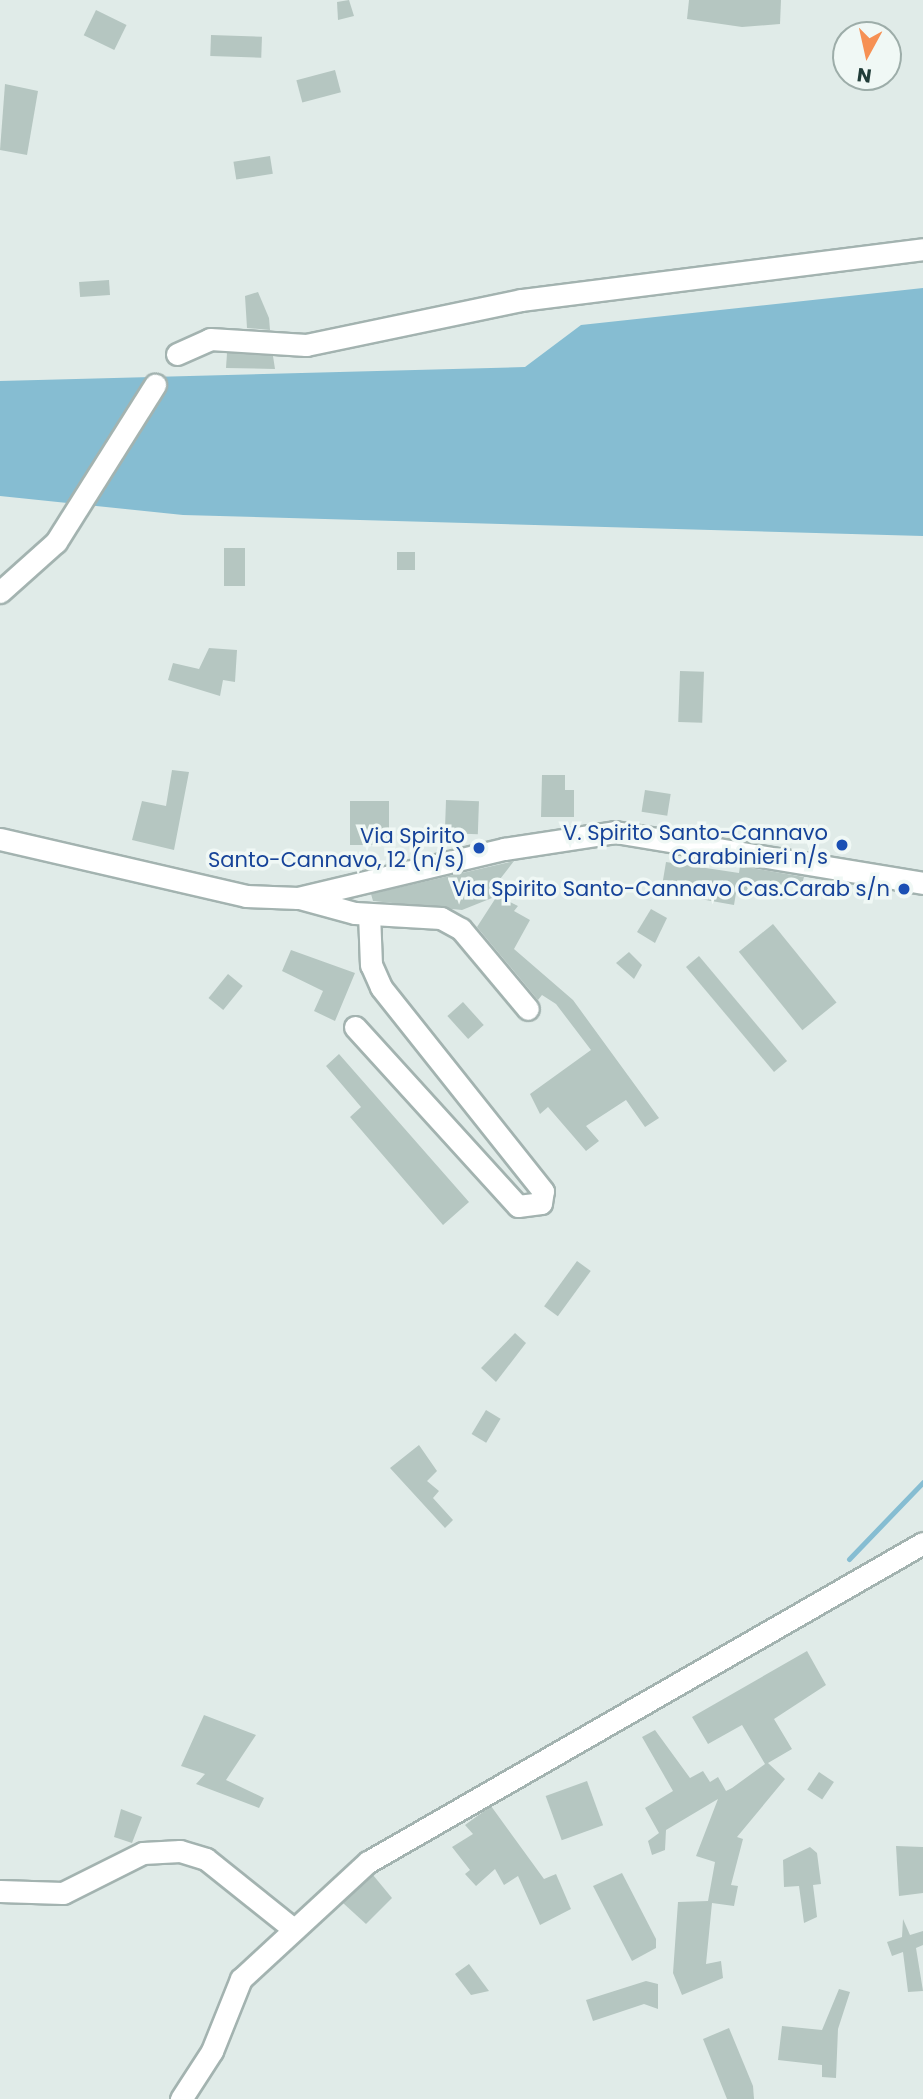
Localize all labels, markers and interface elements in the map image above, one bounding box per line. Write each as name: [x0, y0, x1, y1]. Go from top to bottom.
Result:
north arrow: [832, 21, 902, 91]
text: N: [855, 61, 873, 90]
place label: V. Spirito Santo-Cannavo Carabinieri n/s: [563, 820, 828, 870]
place label: Via Spirito Santo-Cannavo, 12 (n/s): [208, 823, 465, 873]
marker: V. Spirito Santo-Cannavo Carabinieri n/s: [834, 837, 850, 853]
marker: Via Spirito Santo-Cannavo, 12 (n/s): [471, 840, 487, 856]
place label: Via Spirito Santo-Cannavo Cas.Carab s/n: [452, 876, 890, 902]
marker: Via Spirito Santo-Cannavo Cas.Carab s/n: [896, 881, 912, 897]

